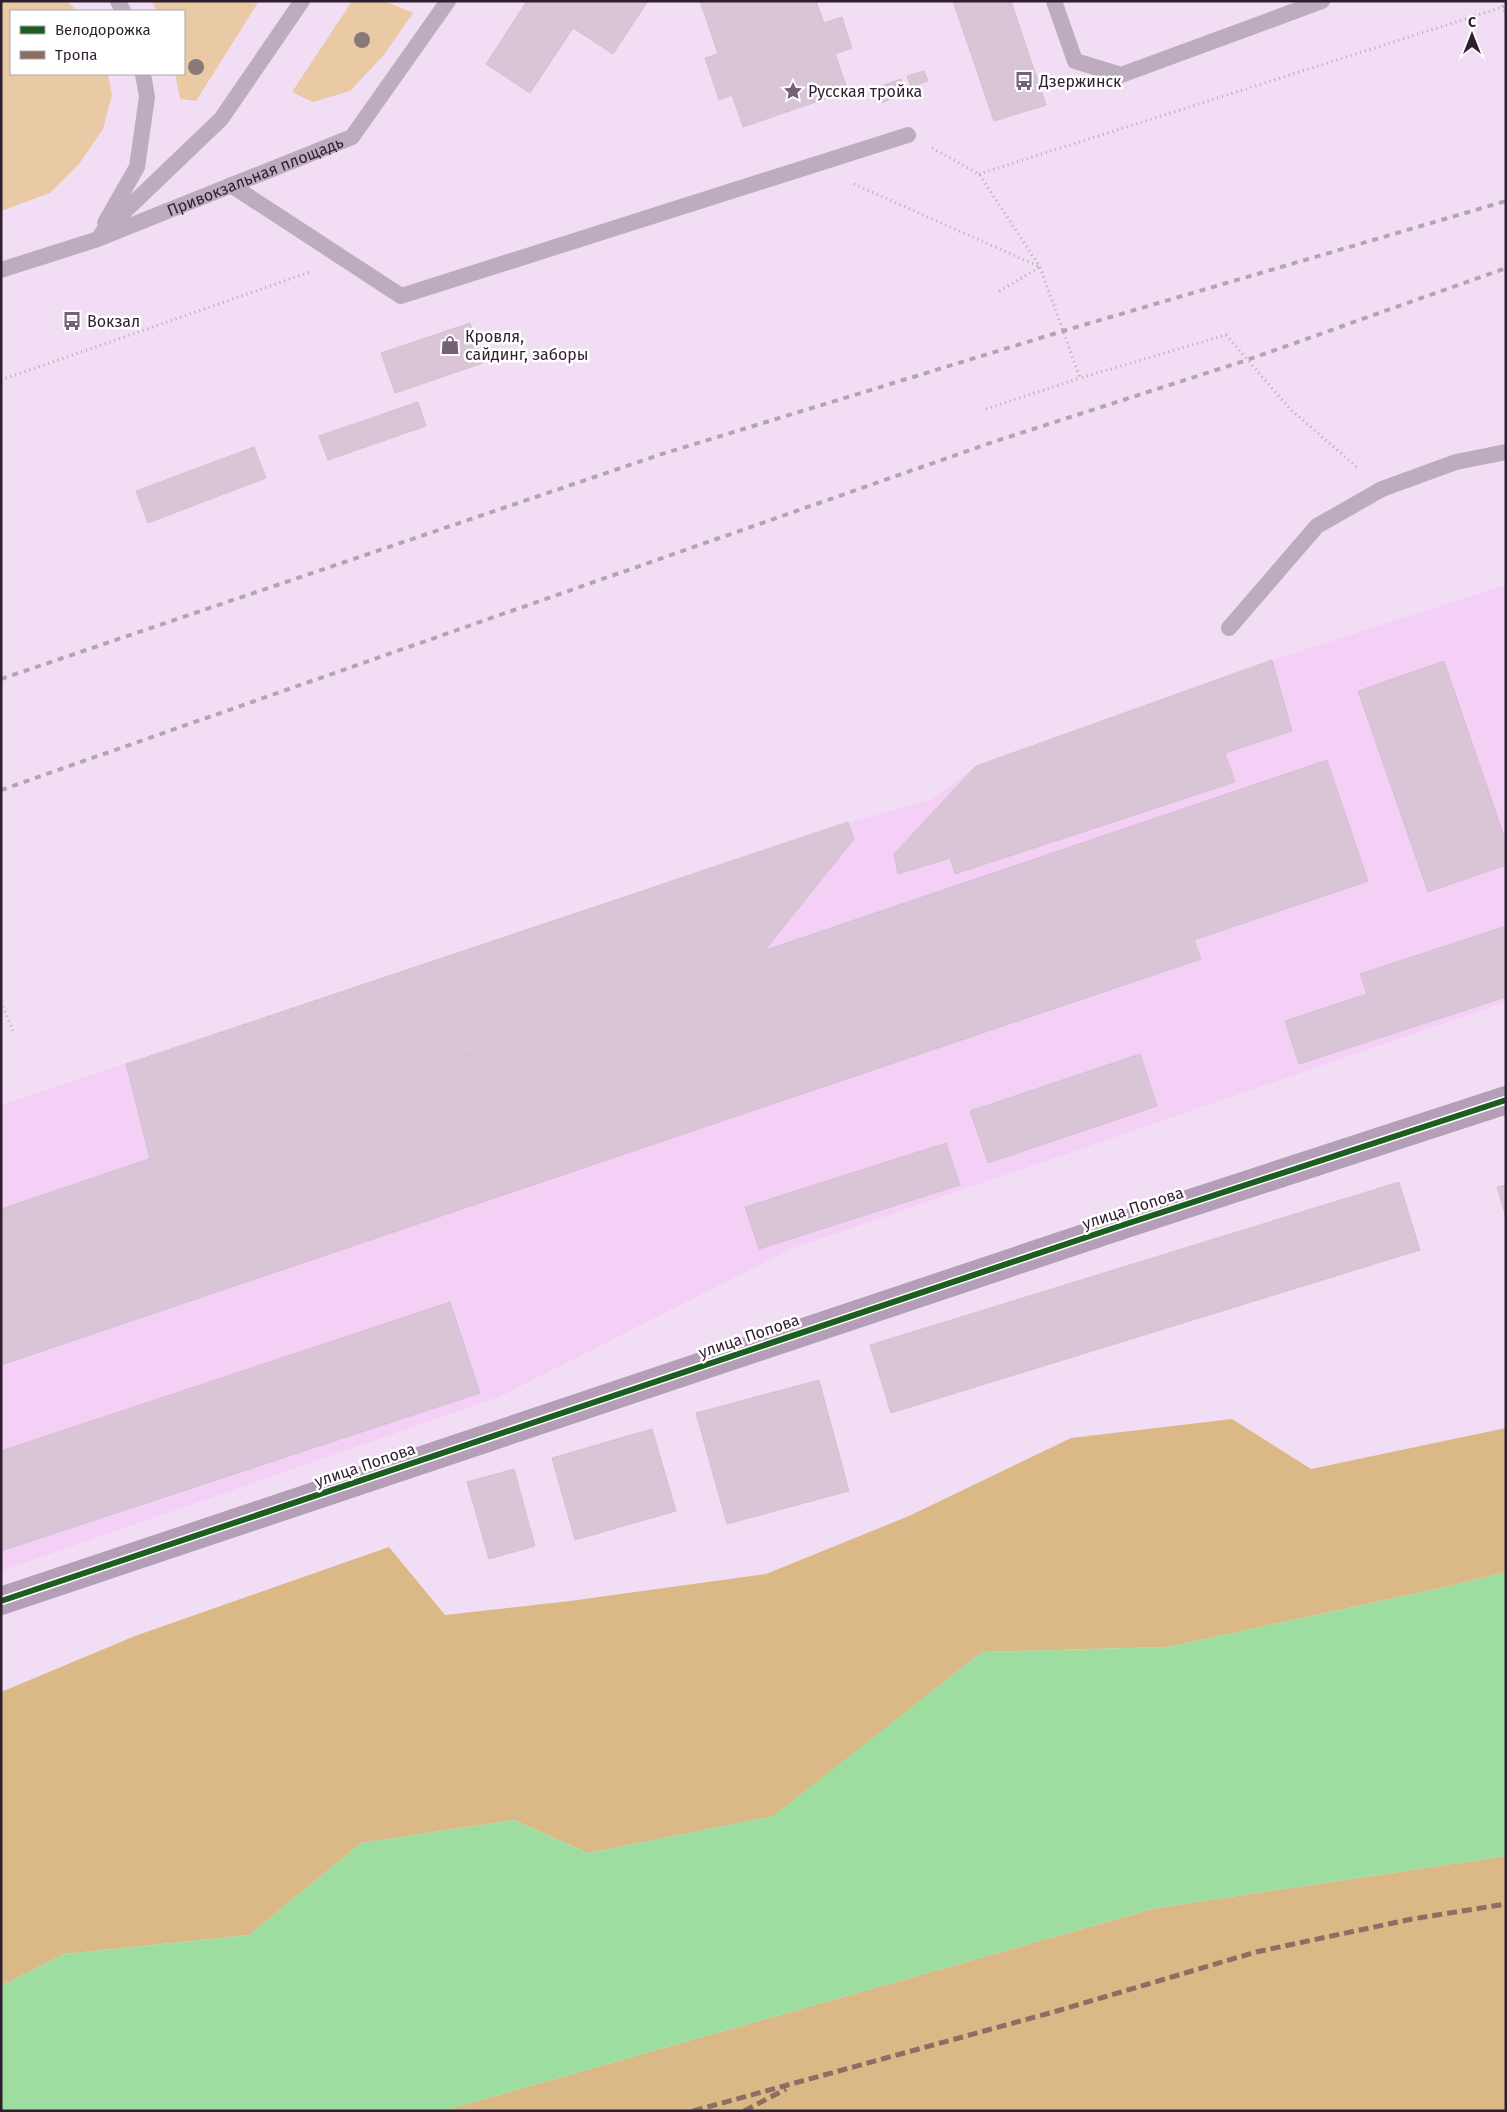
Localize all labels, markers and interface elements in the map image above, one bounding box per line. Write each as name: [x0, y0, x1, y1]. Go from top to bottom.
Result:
legend: [10, 10, 185, 75]
north arrow: [1447, 10, 1497, 60]
text: С: [1468, 14, 1476, 31]
text: Велодорожка: [55, 21, 151, 39]
text: Тропа: [55, 46, 97, 64]
bus stop icon: Дзержинск: [1013, 70, 1035, 92]
place label: Дзержинск: [1038, 72, 1122, 91]
place icon: Русская тройка: [782, 80, 804, 102]
place label: Русская тройка: [808, 82, 922, 101]
street label: Привокзальная площадь: [164, 132, 346, 220]
bus stop icon: Вокзал: [61, 310, 83, 332]
place label: Вокзал: [87, 312, 140, 331]
place label: Кровля, сайдинг, заборы: [465, 327, 589, 364]
shop icon: Кровля, сайдинг, заборы: [439, 334, 461, 356]
street label: улица Попова: [1080, 1183, 1186, 1233]
street label: улица Попова: [696, 1310, 802, 1362]
street label: улица Попова: [312, 1439, 418, 1491]

